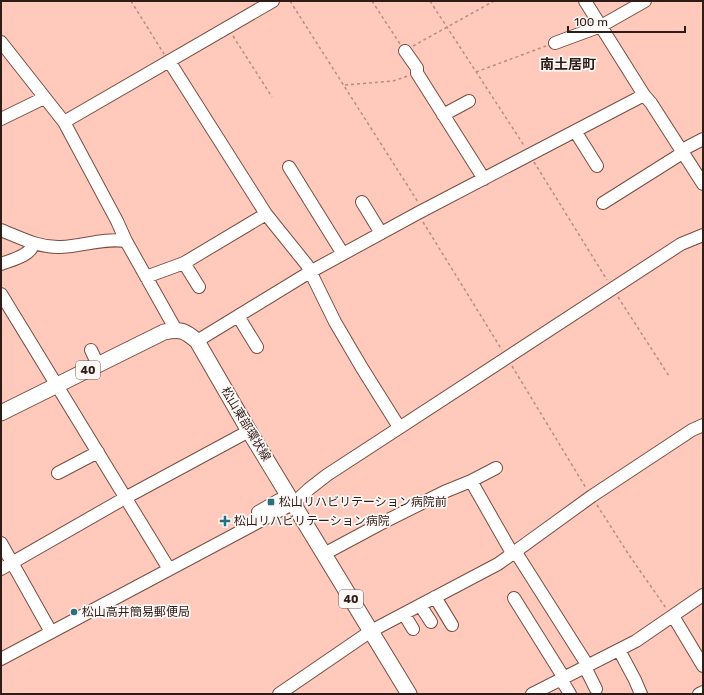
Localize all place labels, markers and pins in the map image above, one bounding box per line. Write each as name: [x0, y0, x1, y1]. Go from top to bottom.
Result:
place label: 松山リハビリテーション病院前: [279, 495, 447, 509]
marker: 松山リハビリテーション病院前: [266, 497, 276, 507]
place label: 松山リハビリテーション病院: [234, 514, 390, 528]
marker: 松山リハビリテーション病院: [219, 515, 231, 527]
place label: 松山高井簡易郵便局: [82, 605, 190, 619]
marker: 松山高井簡易郵便局: [69, 607, 79, 617]

